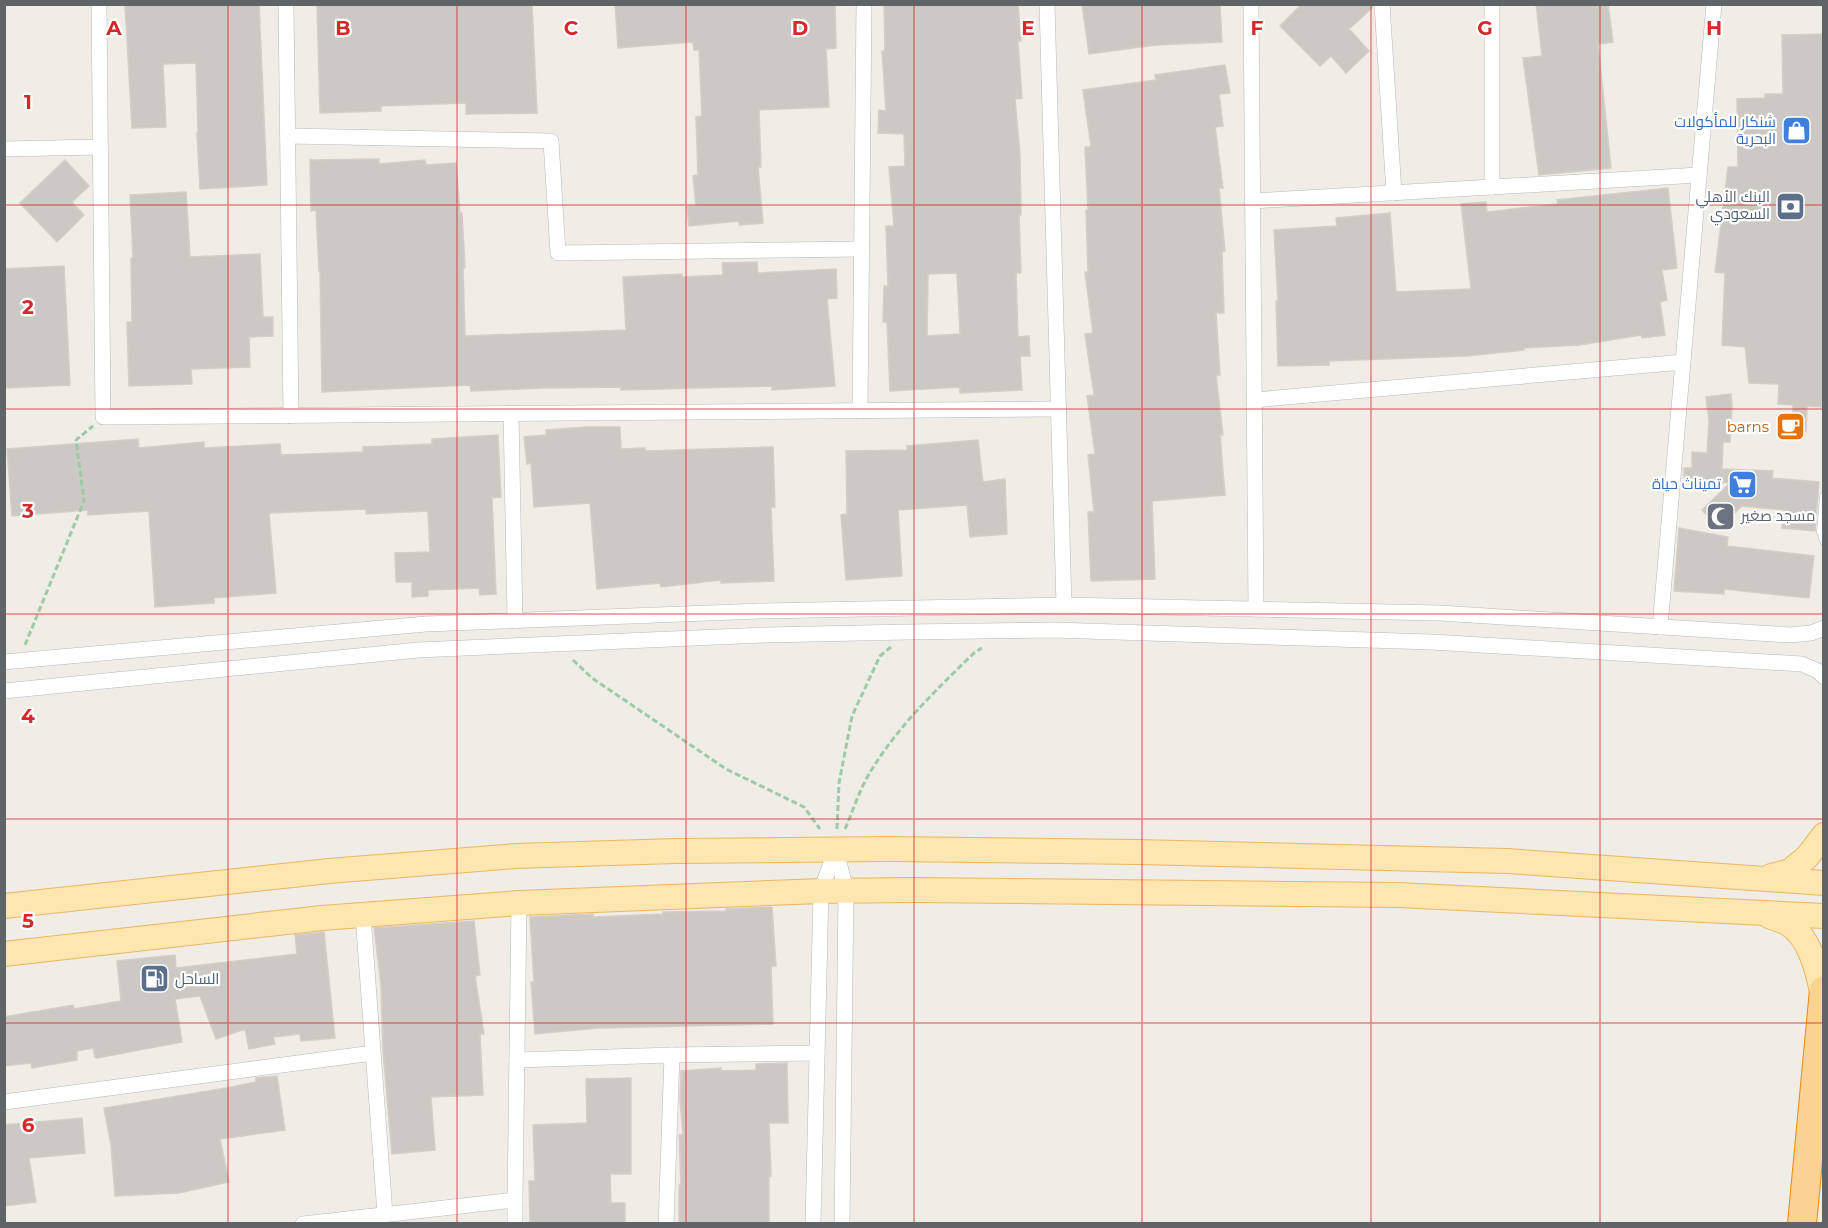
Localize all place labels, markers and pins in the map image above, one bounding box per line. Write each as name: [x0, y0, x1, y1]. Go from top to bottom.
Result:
place label: شنكار للمأكولات البحرية: [1674, 112, 1776, 148]
shop icon: شنكار للمأكولات البحرية: [1781, 115, 1813, 147]
place label: البنك الأهلي السعودي: [1695, 187, 1770, 226]
bank icon: البنك الأهلي السعودي: [1775, 190, 1807, 222]
cafe icon: barns: [1774, 411, 1806, 443]
place label: barns: [1727, 417, 1769, 436]
supermarket icon: تميناث حياة: [1726, 468, 1758, 500]
place label: تميناث حياة: [1652, 474, 1721, 493]
mosque icon: مسجد صغير: [1704, 500, 1736, 532]
place label: مسجد صغير: [1740, 506, 1815, 525]
fuel station icon: الساحل: [138, 963, 170, 995]
place label: الساحل: [175, 969, 219, 989]

